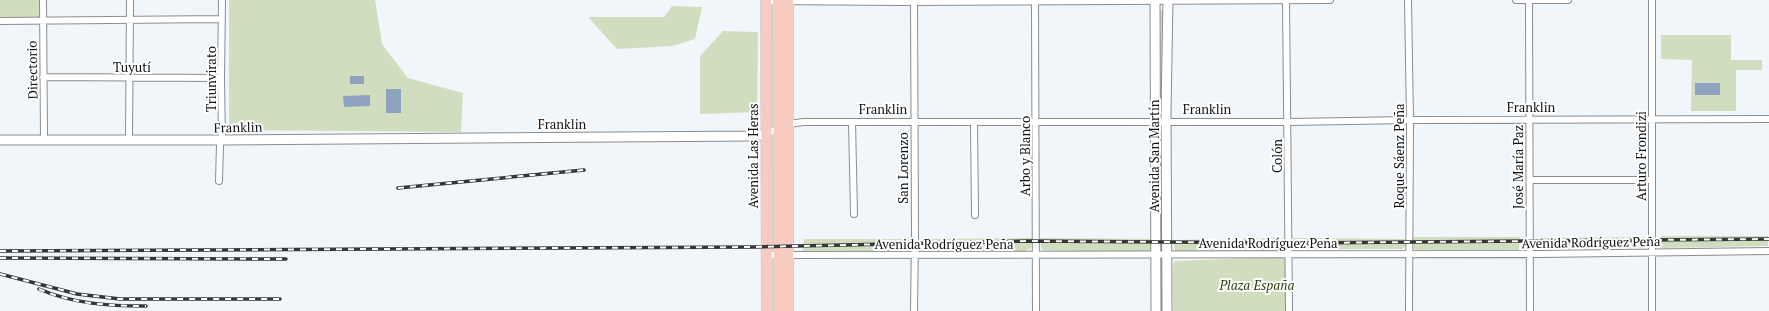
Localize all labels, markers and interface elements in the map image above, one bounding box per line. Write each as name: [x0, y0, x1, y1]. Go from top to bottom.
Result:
street label: Directorio: [22, 40, 42, 100]
street label: Triunvirato: [202, 46, 220, 112]
street label: Tuyutí: [113, 58, 151, 76]
street label: Franklin: [1507, 98, 1556, 116]
street label: Avenida San Martín: [1145, 99, 1163, 213]
street label: Franklin: [859, 100, 908, 118]
street label: Franklin: [1183, 100, 1232, 118]
street label: Avenida Las Heras: [744, 103, 762, 209]
street label: Roque Sáenz Peña: [1390, 103, 1408, 209]
street label: Arturo Frondizi: [1632, 111, 1650, 201]
street label: Franklin: [538, 115, 587, 133]
street label: Arbo y Blanco: [1016, 116, 1034, 196]
street label: Franklin: [214, 118, 263, 136]
street label: José María Paz: [1509, 125, 1527, 209]
street label: San Lorenzo: [894, 132, 912, 204]
street label: Colón: [1268, 139, 1286, 173]
street label: Avenida Rodríguez Peña: [1521, 232, 1661, 252]
street label: Avenida Rodríguez Peña: [1198, 234, 1338, 252]
street label: Avenida Rodríguez Peña: [874, 235, 1014, 253]
park label: Plaza España: [1219, 276, 1295, 294]

